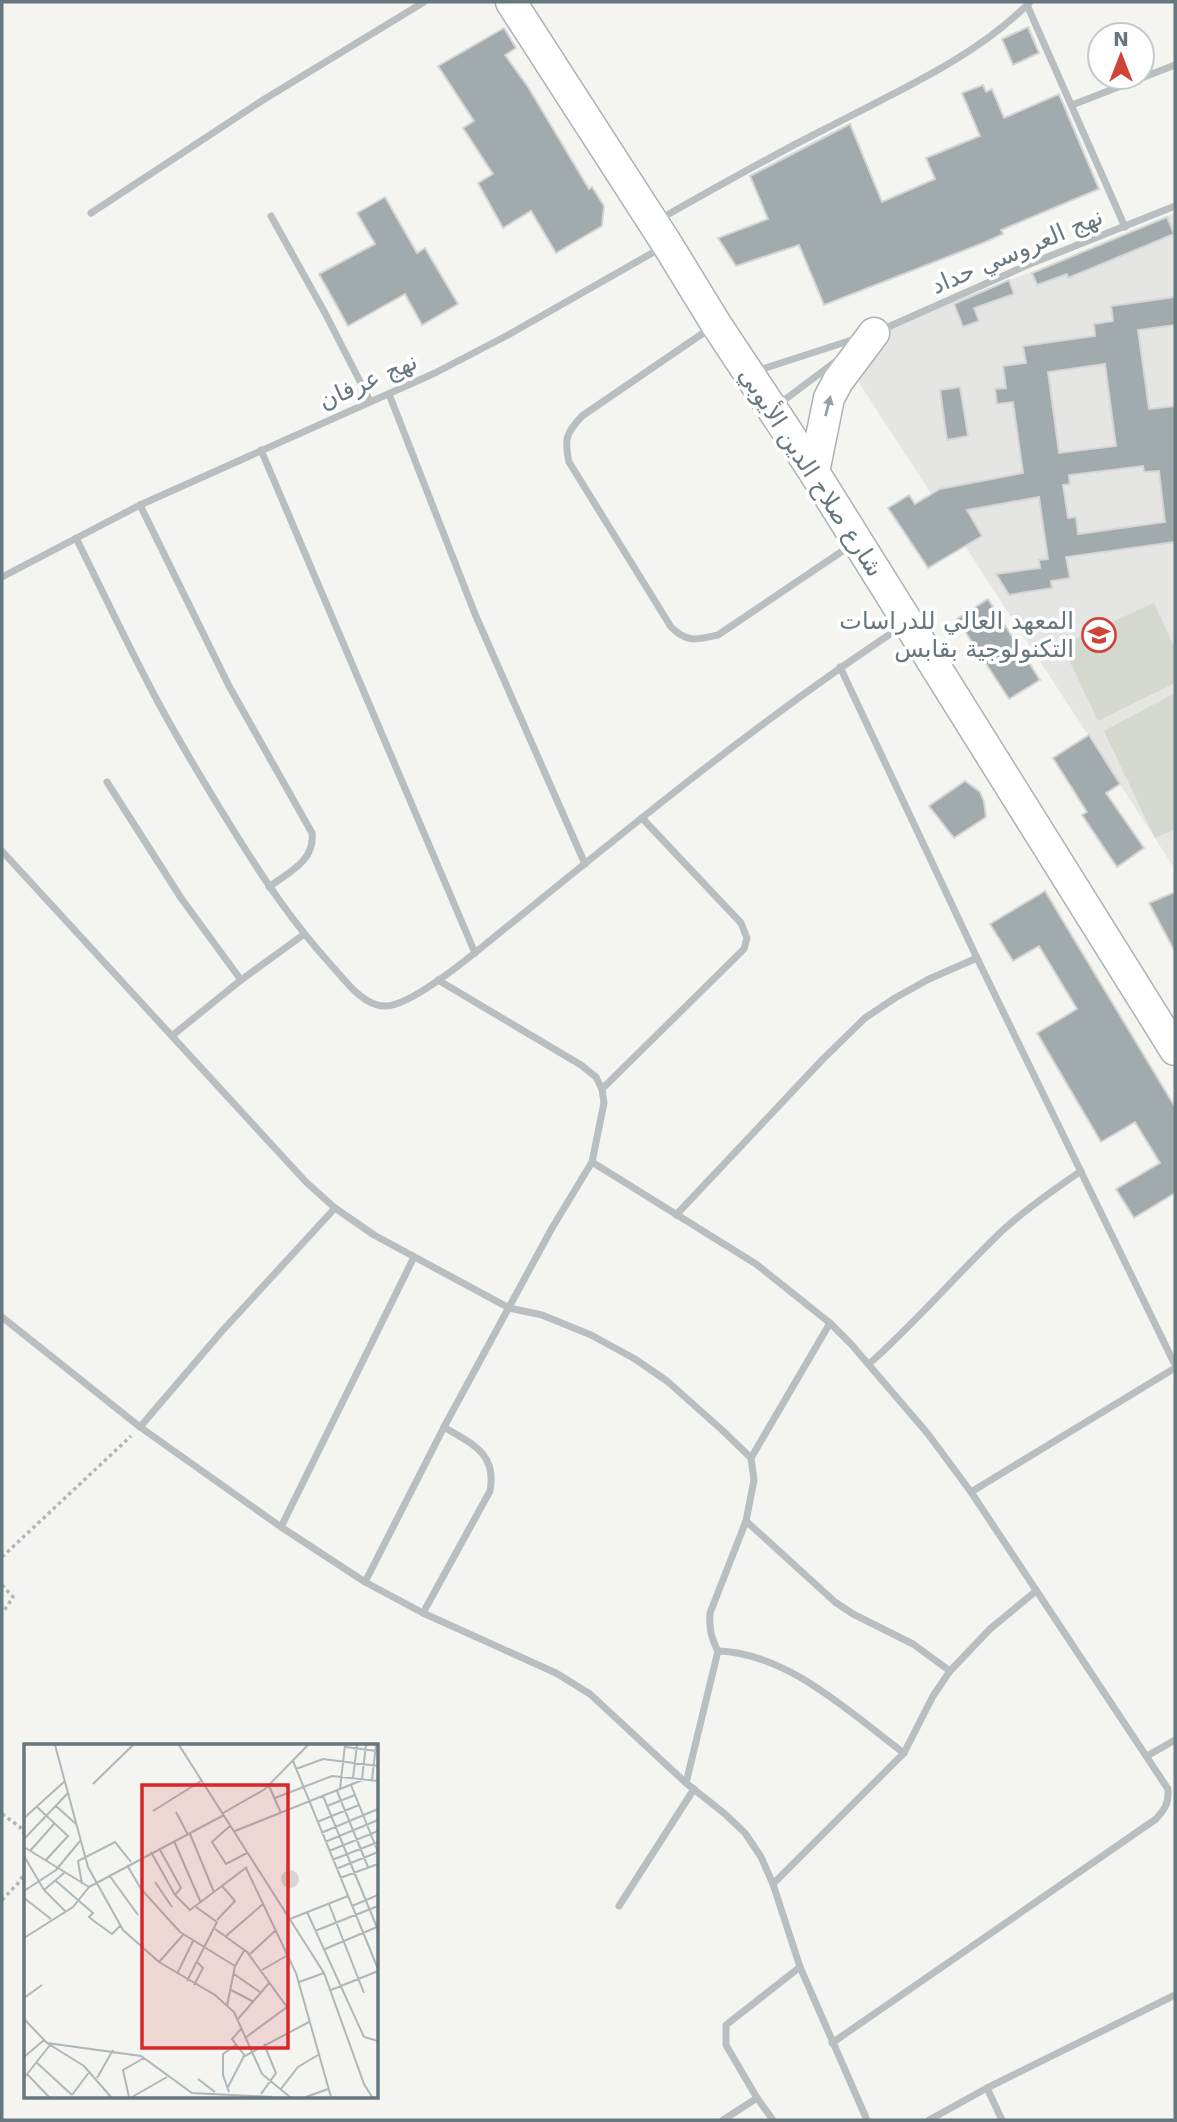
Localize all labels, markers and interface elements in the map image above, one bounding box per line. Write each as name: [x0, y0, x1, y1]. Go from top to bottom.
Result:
north arrow: [1086, 21, 1156, 91]
text: N: [1113, 28, 1129, 50]
street label: نهج العروسي حداد: [927, 202, 1107, 300]
street label: نهج عرفان: [314, 347, 422, 415]
street label: شارع صلاح الدين الأيوبي: [733, 361, 890, 582]
one-way arrow: [823, 395, 834, 417]
place label: المعهد العالي للدراسات التكنولوجية بقابس: [839, 607, 1074, 663]
school or university icon: المعهد العالي للدراسات التكنولوجية بقابس: [1080, 616, 1118, 654]
inset map: [24, 1744, 378, 2098]

